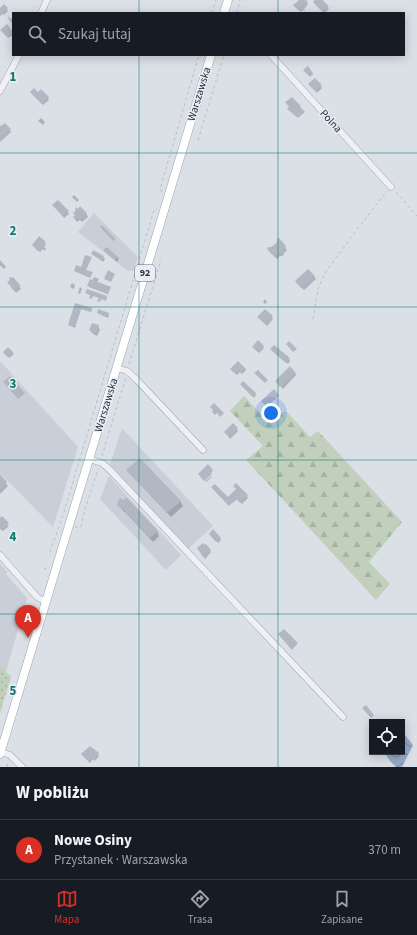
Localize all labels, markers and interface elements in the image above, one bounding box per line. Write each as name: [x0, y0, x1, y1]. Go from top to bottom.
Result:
search box: [12, 12, 405, 56]
icon: search: [26, 23, 48, 45]
text: Szukaj tutaj: [58, 24, 131, 45]
street label: Warszawska: [184, 65, 214, 123]
text: 1: [10, 68, 17, 86]
street label: Polna: [317, 106, 345, 136]
text: 2: [10, 222, 17, 240]
road number: 92: [135, 265, 155, 281]
text: 3: [10, 375, 17, 393]
street label: Warszawska: [91, 376, 121, 434]
your location: [261, 403, 281, 423]
text: 4: [10, 528, 17, 546]
pin: A: [15, 605, 41, 638]
text: 5: [10, 682, 17, 700]
map controls: [369, 719, 405, 755]
button: locate: [369, 719, 405, 755]
text: W pobliżu: [16, 781, 89, 805]
text: Nowe Osiny: [54, 830, 132, 851]
text: A: [25, 841, 33, 859]
text: 370 m: [368, 841, 401, 859]
text: Przystanek · Warszawska: [54, 851, 188, 869]
tab: Mapa: [54, 888, 79, 927]
tab: Trasa: [188, 888, 212, 927]
tab: Zapisane: [321, 888, 363, 927]

